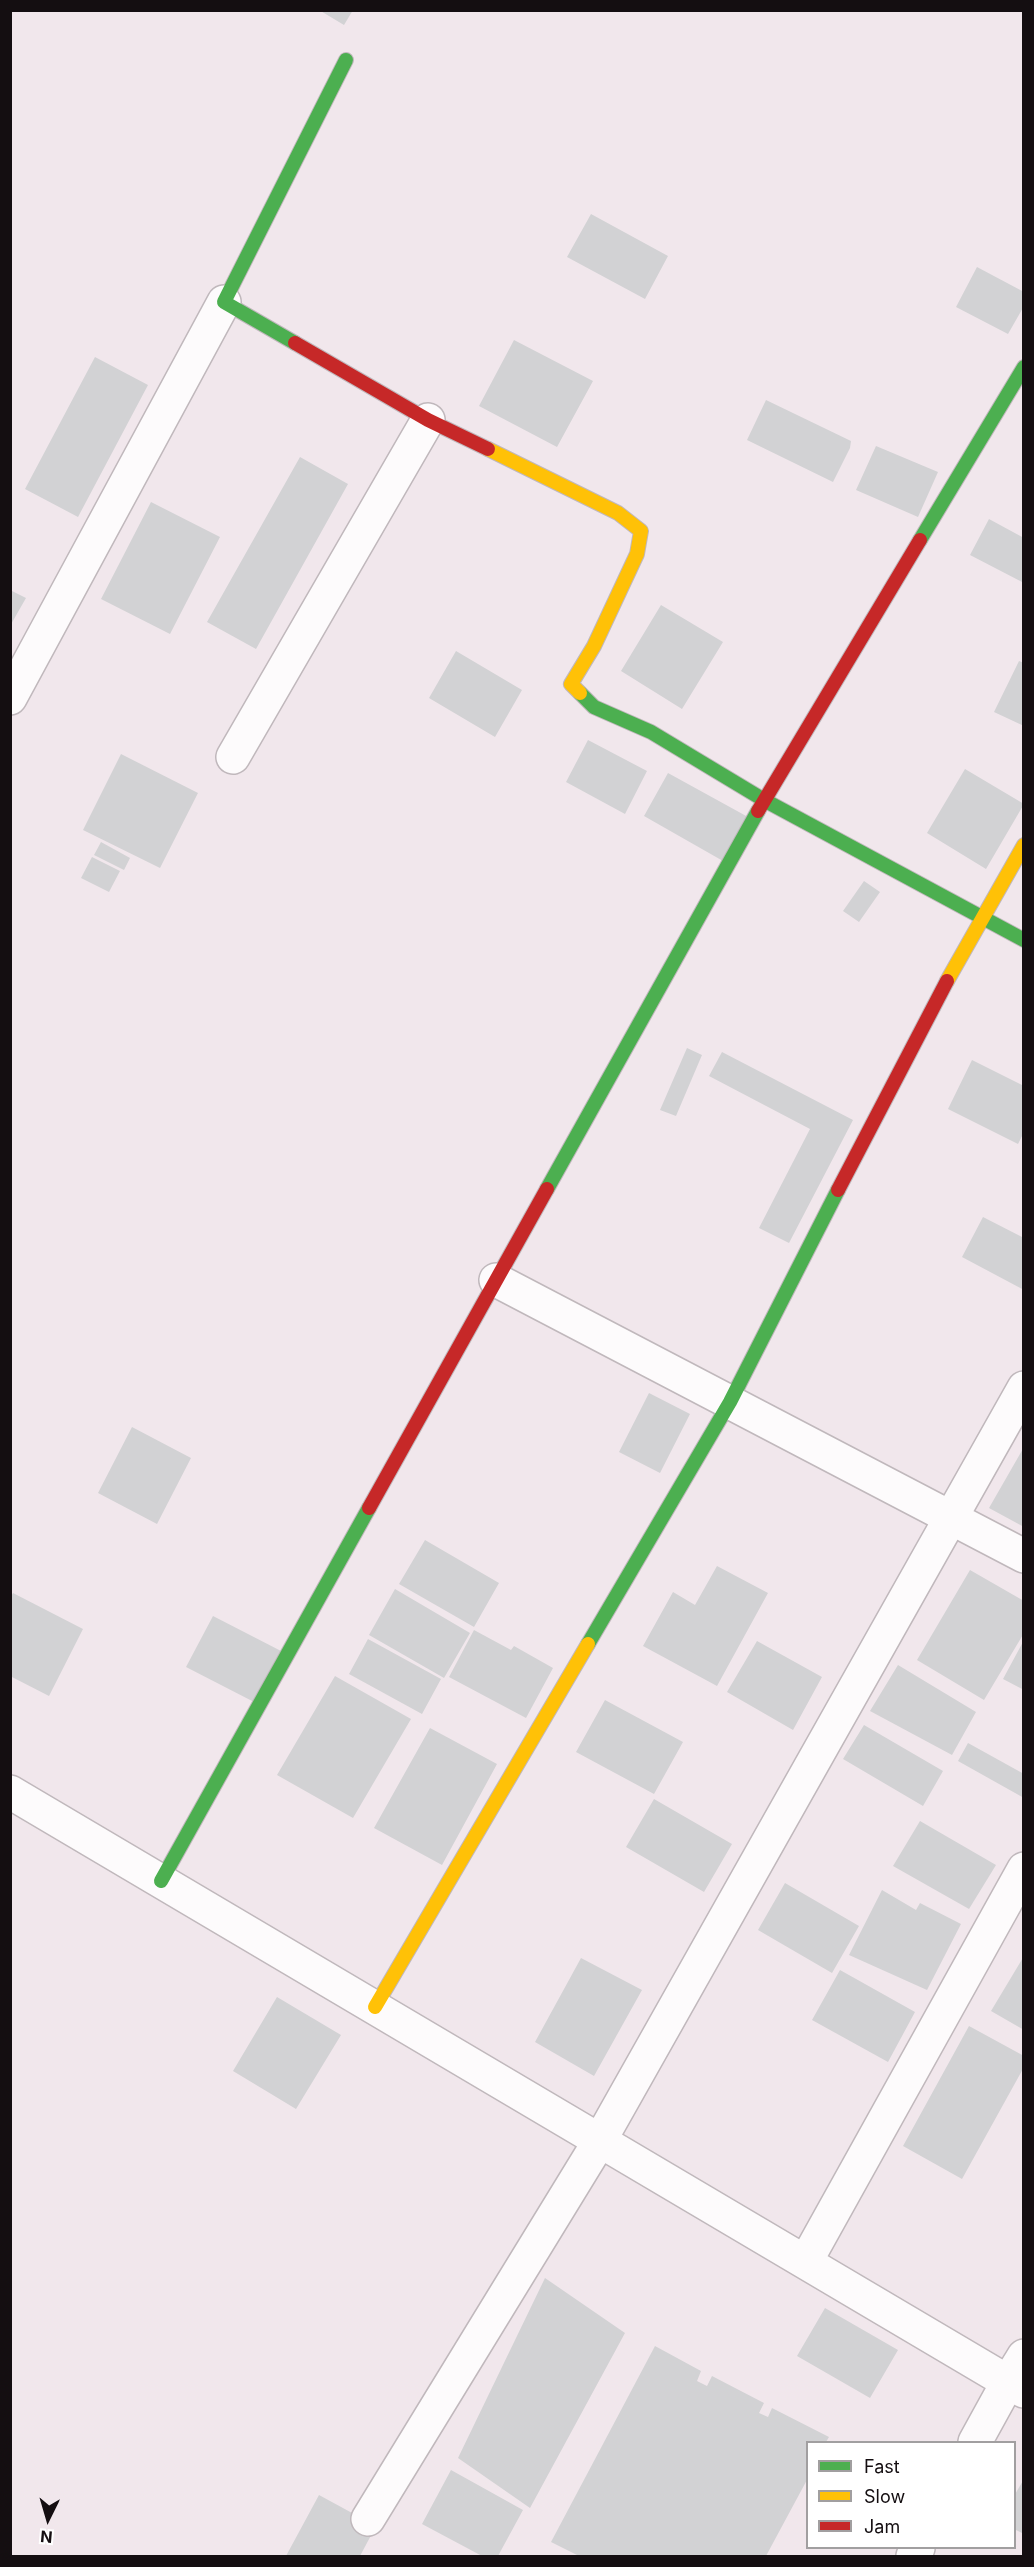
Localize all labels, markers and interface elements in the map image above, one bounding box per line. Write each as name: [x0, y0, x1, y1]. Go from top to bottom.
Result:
legend: [806, 2441, 1016, 2549]
text: Fast: [864, 2456, 900, 2477]
text: Slow: [864, 2486, 905, 2507]
north arrow: [18, 2489, 78, 2549]
text: Jam: [864, 2516, 900, 2537]
text: N: [39, 2526, 53, 2547]

